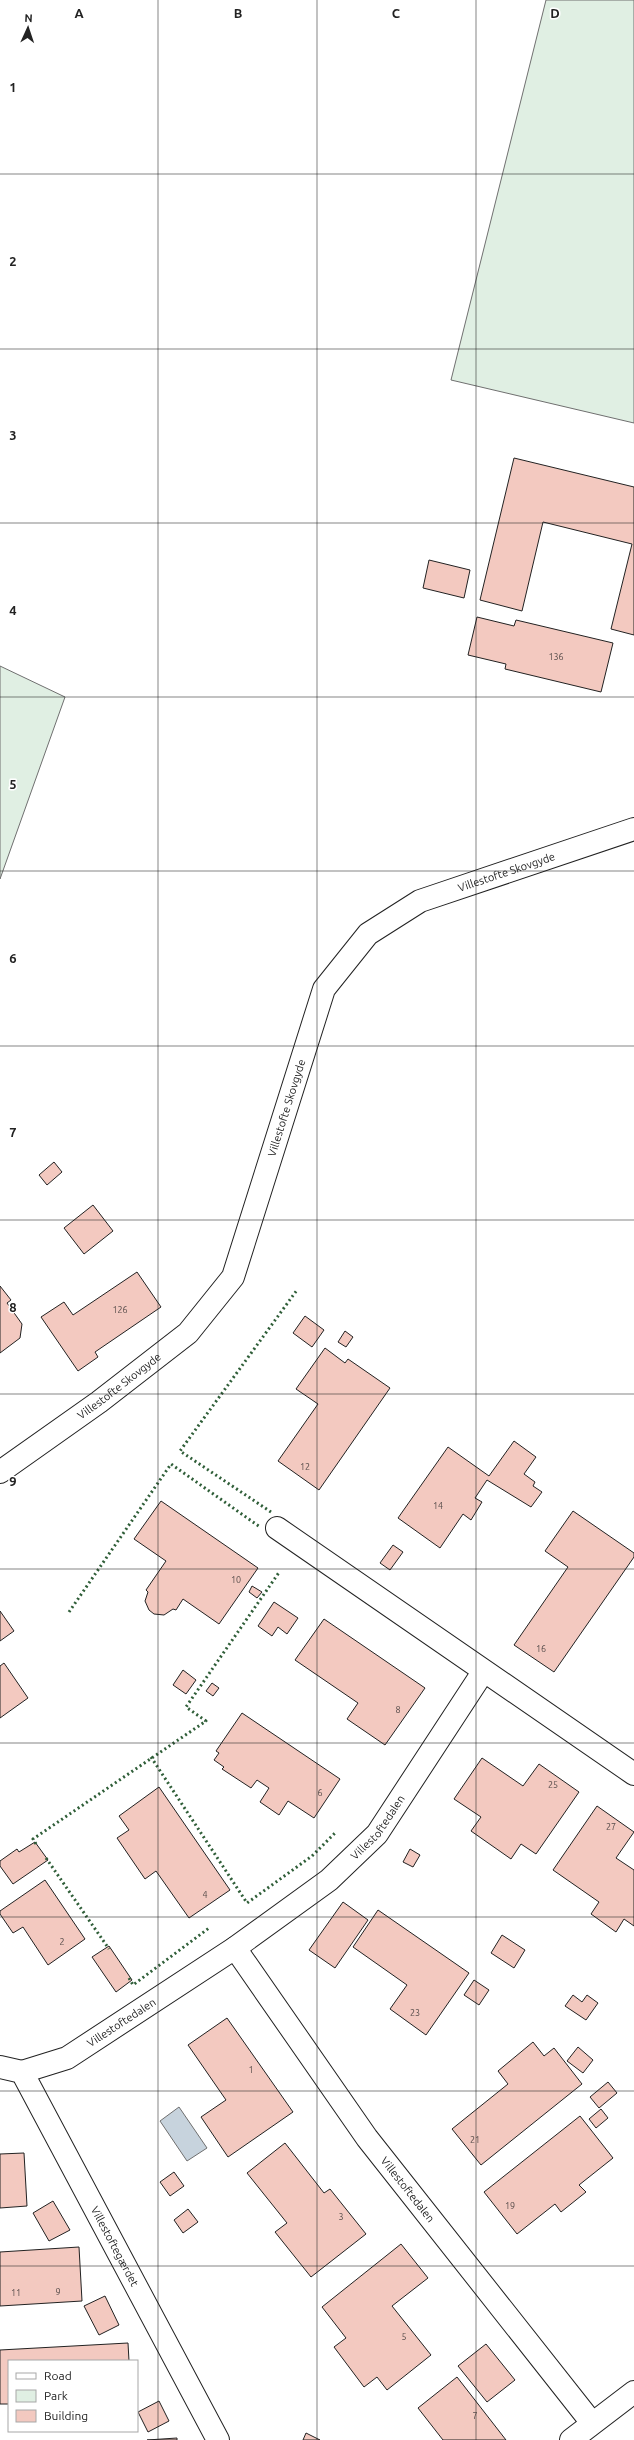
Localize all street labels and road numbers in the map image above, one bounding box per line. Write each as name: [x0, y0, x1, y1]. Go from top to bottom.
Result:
street label: Villestofte Skovgyde: [456, 850, 557, 894]
street label: Villestofte Skovgyde: [265, 1058, 307, 1158]
street label: Villestofte Skovgyde: [75, 1350, 163, 1421]
street label: Villestoftedalen: [348, 1793, 407, 1862]
street label: Villestoftedalen: [85, 1996, 158, 2049]
street label: Villestoftedalen: [378, 2155, 437, 2224]
street label: Villestoftegærdet: [89, 2204, 141, 2289]

